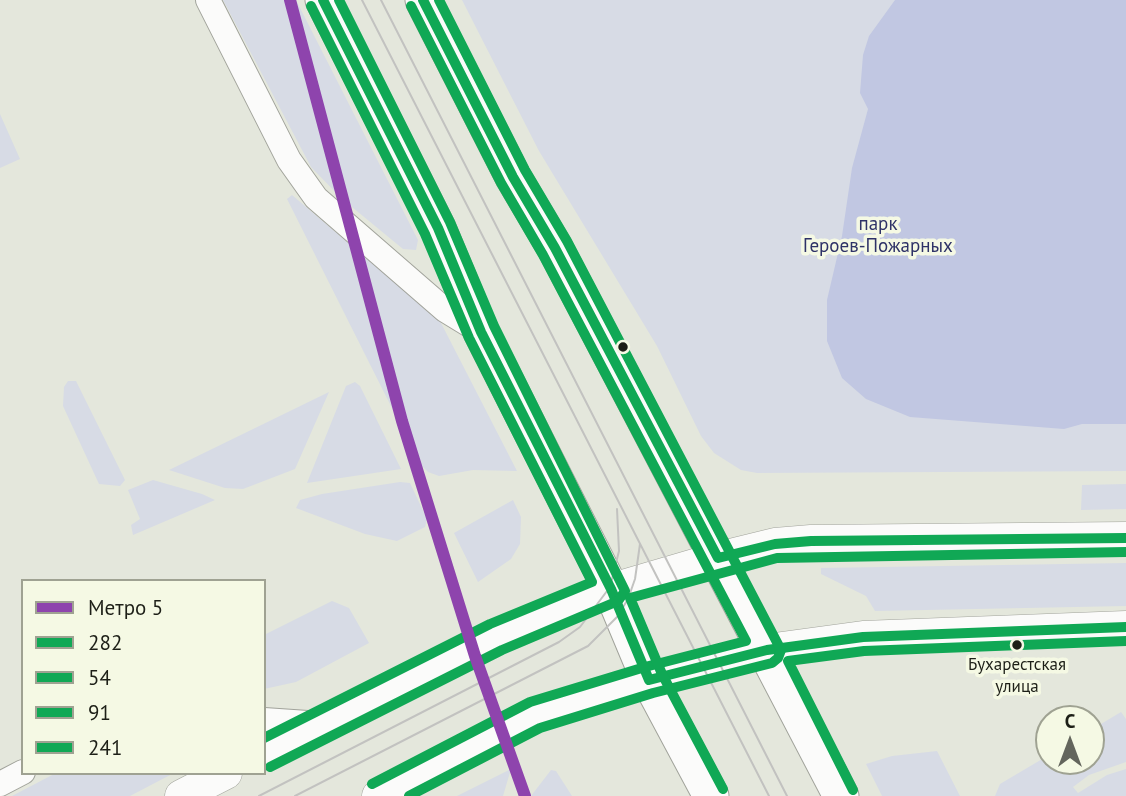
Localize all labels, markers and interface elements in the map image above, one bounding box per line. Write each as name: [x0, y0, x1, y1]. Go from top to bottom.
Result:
park label: парк Героев-Пожарных: [803, 214, 953, 258]
unlabelled marker: [616, 340, 630, 354]
legend: [21, 579, 266, 775]
text: Метро 5: [88, 594, 163, 621]
text: 282: [88, 629, 122, 656]
marker: Бухарестская улица: [1010, 638, 1024, 652]
place label: Бухарестская улица: [968, 655, 1066, 695]
text: 54: [88, 664, 111, 691]
text: 91: [88, 699, 111, 726]
north arrow: [1035, 705, 1105, 775]
text: С: [1065, 709, 1075, 733]
text: 241: [88, 734, 122, 761]

